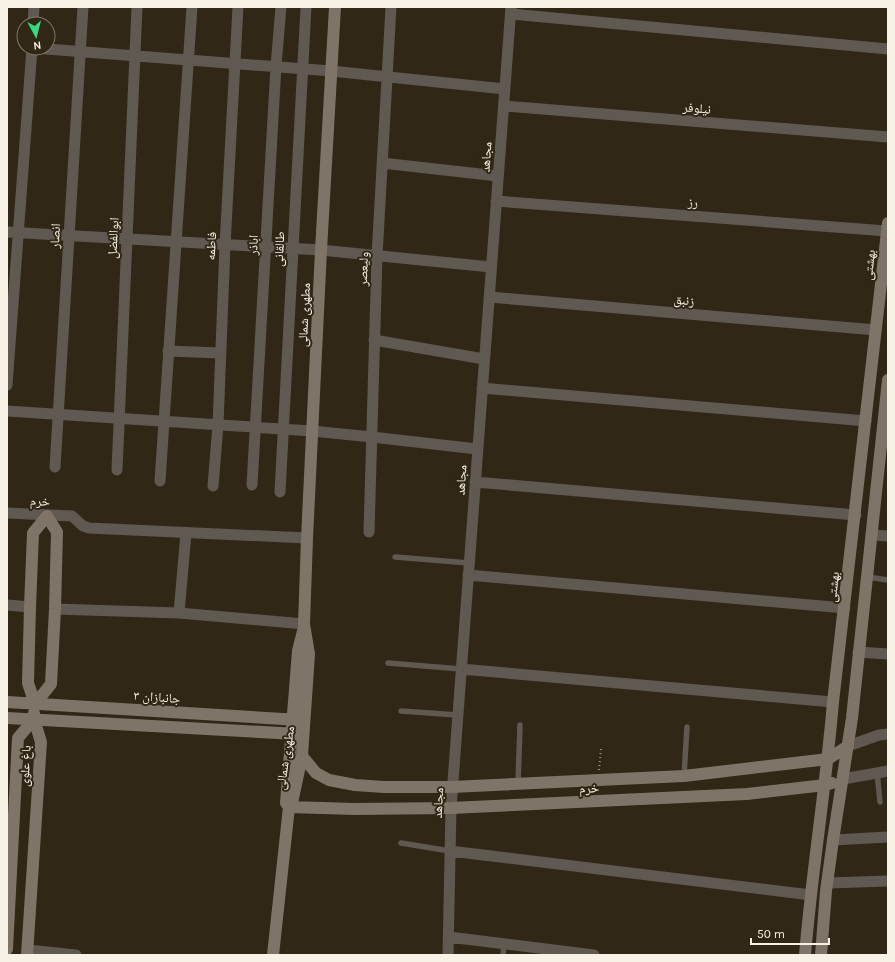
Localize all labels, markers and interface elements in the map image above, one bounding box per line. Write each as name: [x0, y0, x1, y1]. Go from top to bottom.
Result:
north arrow: [16, 16, 56, 56]
text: N: [32, 38, 42, 52]
street label: نیلوفر: [681, 99, 712, 118]
street label: مجاهد: [477, 141, 495, 173]
street label: رز: [686, 194, 699, 211]
street label: ابوالفضل: [104, 217, 123, 259]
street label: انصار: [47, 223, 64, 250]
street label: فاطمه: [203, 231, 219, 261]
street label: طالقانی: [271, 231, 288, 267]
street label: اباذر: [245, 234, 262, 257]
street label: بهشتی: [860, 249, 879, 281]
street label: ولیعصر: [355, 252, 372, 287]
street label: مطهری شمالی: [295, 282, 314, 348]
street label: زنبق: [673, 292, 695, 309]
street label: مجاهد: [452, 464, 470, 496]
street label: خرم: [30, 493, 50, 510]
street label: بهشتی: [824, 571, 843, 603]
street label: جانبازان ۳: [133, 688, 181, 707]
street label: مطهری شمالی: [273, 725, 298, 791]
street label: باغ علوی: [16, 745, 36, 787]
street label: خرم: [579, 780, 599, 797]
street label: مجاهد: [430, 787, 446, 819]
scale bar: [751, 920, 829, 946]
text: 50 m: [757, 927, 785, 941]

